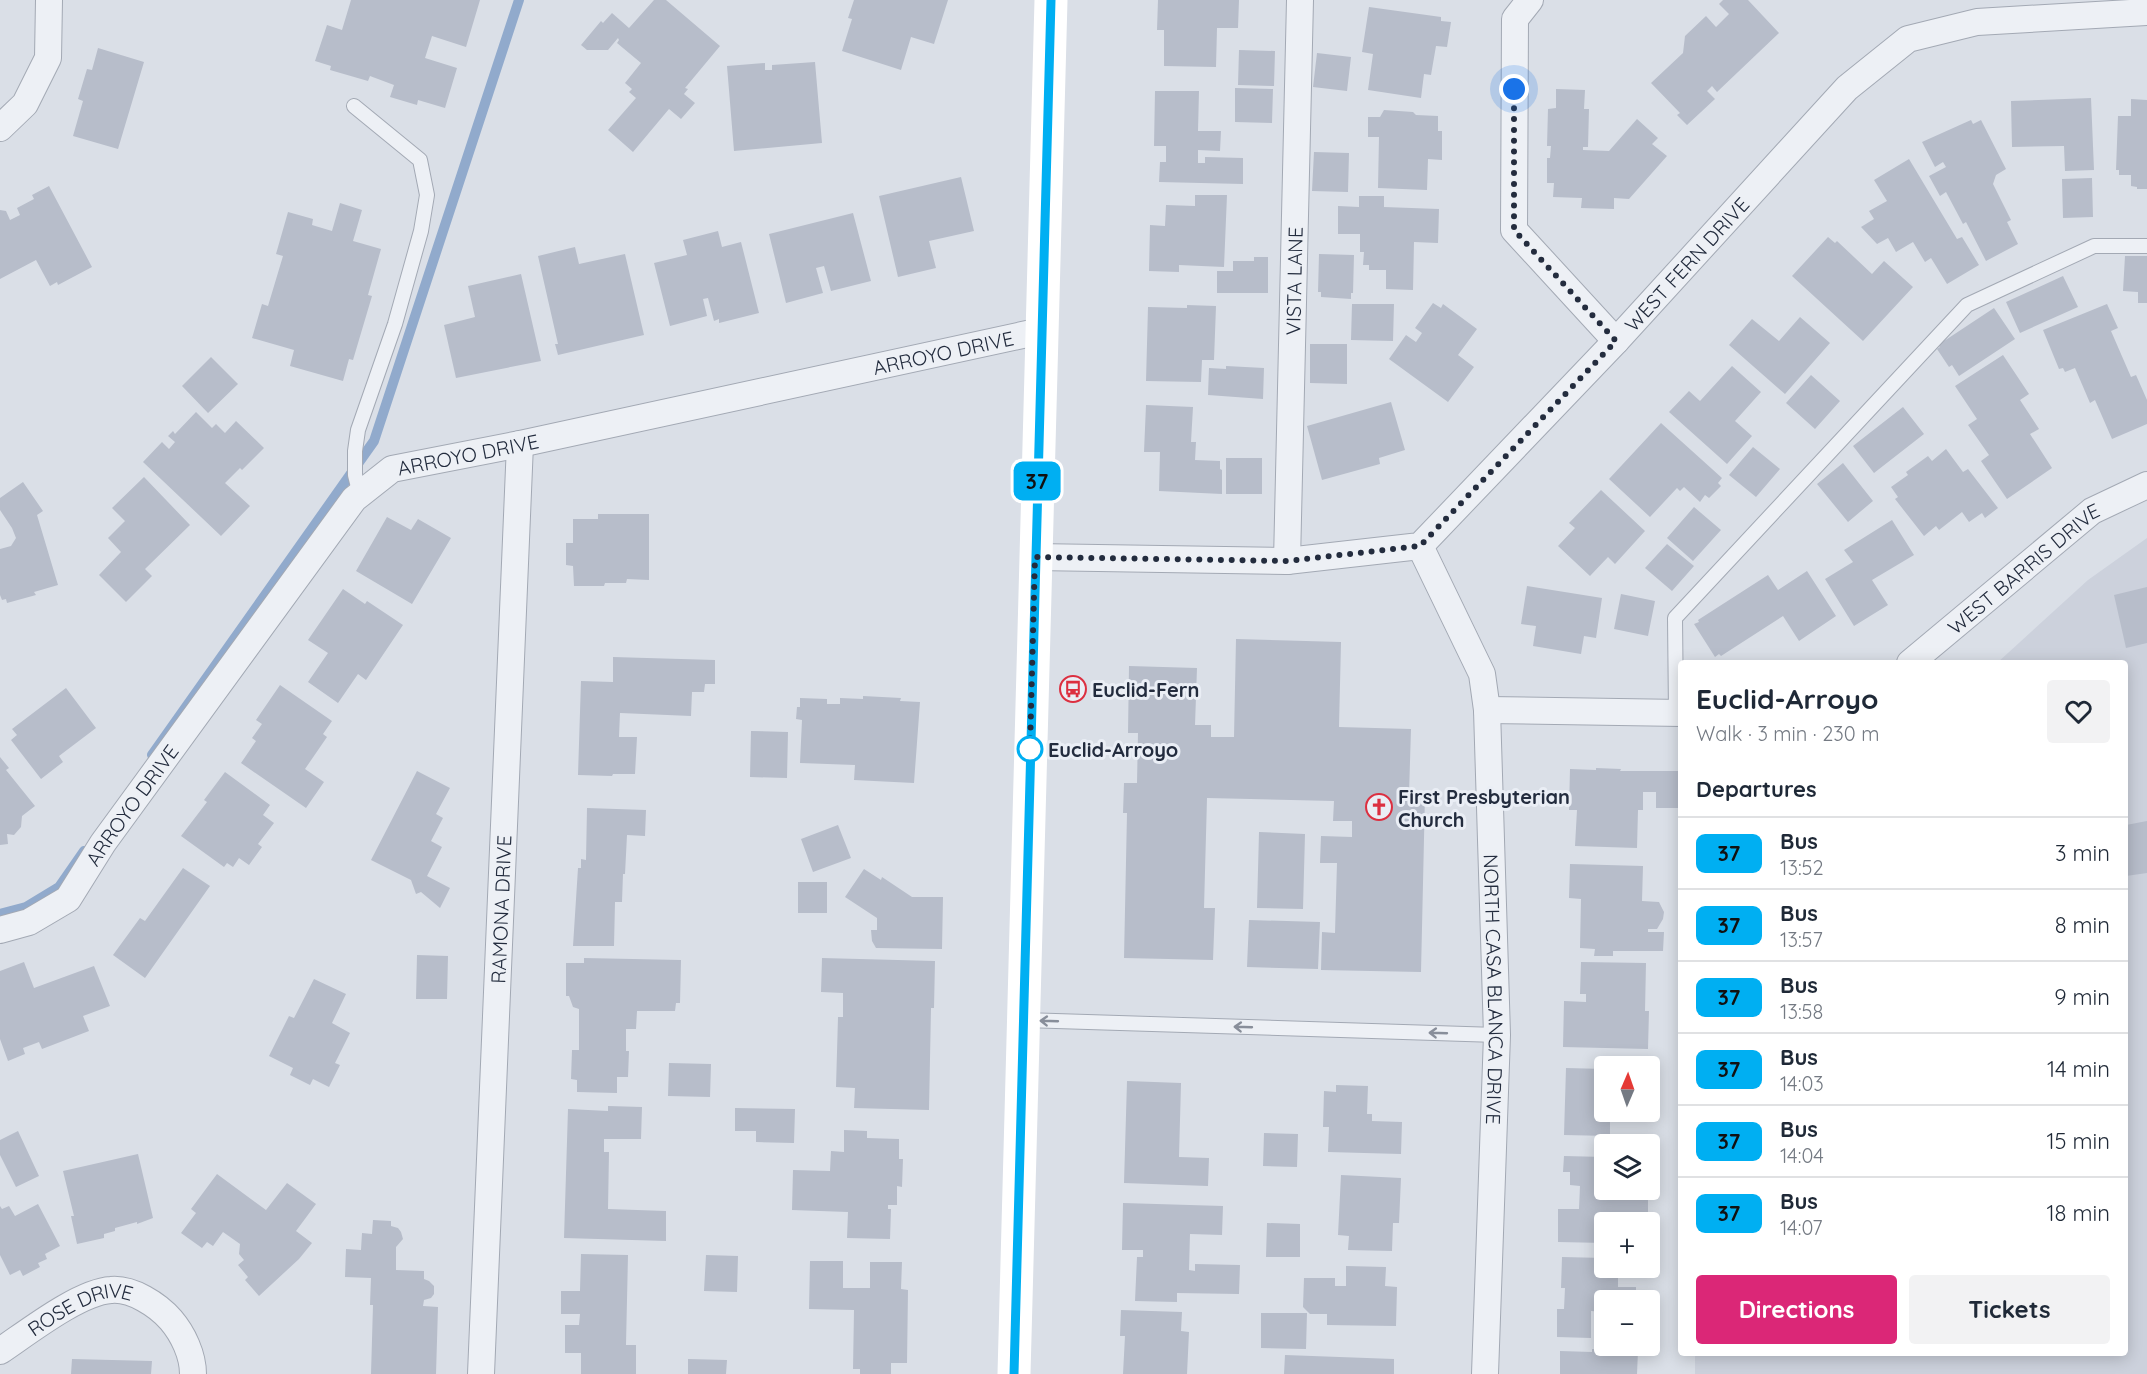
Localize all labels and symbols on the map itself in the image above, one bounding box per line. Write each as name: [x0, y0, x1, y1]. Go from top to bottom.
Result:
your location: [1499, 74, 1529, 104]
street label: WEST FERN DRIVE: [1619, 191, 1754, 336]
street label: VISTA LANE: [1280, 226, 1307, 336]
street label: ARROYO DRIVE: [870, 325, 1016, 380]
street label: ARROYO DRIVE: [395, 428, 541, 480]
line badge: 37: [1010, 462, 1064, 500]
street label: WEST BARRIS DRIVE: [1942, 497, 2103, 639]
bus stop icon: Euclid-Fern: [1058, 674, 1088, 704]
place label: Euclid-Fern: [1092, 677, 1199, 702]
marker: Euclid-Arroyo: [1017, 736, 1043, 762]
place label: Euclid-Arroyo: [1048, 737, 1178, 762]
street label: ARROYO DRIVE: [80, 739, 183, 870]
place label: First Presbyterian Church: [1398, 784, 1570, 832]
church icon: First Presbyterian Church: [1364, 792, 1394, 822]
street label: RAMONA DRIVE: [485, 835, 516, 984]
street label: NORTH CASA BLANCA DRIVE: [1479, 854, 1510, 1125]
one-way arrow: [1039, 1015, 1059, 1026]
one-way arrow: [1234, 1021, 1254, 1033]
one-way arrow: [1429, 1028, 1449, 1039]
north arrow: [1594, 1056, 1660, 1122]
street label: ROSE DRIVE: [22, 1277, 136, 1341]

